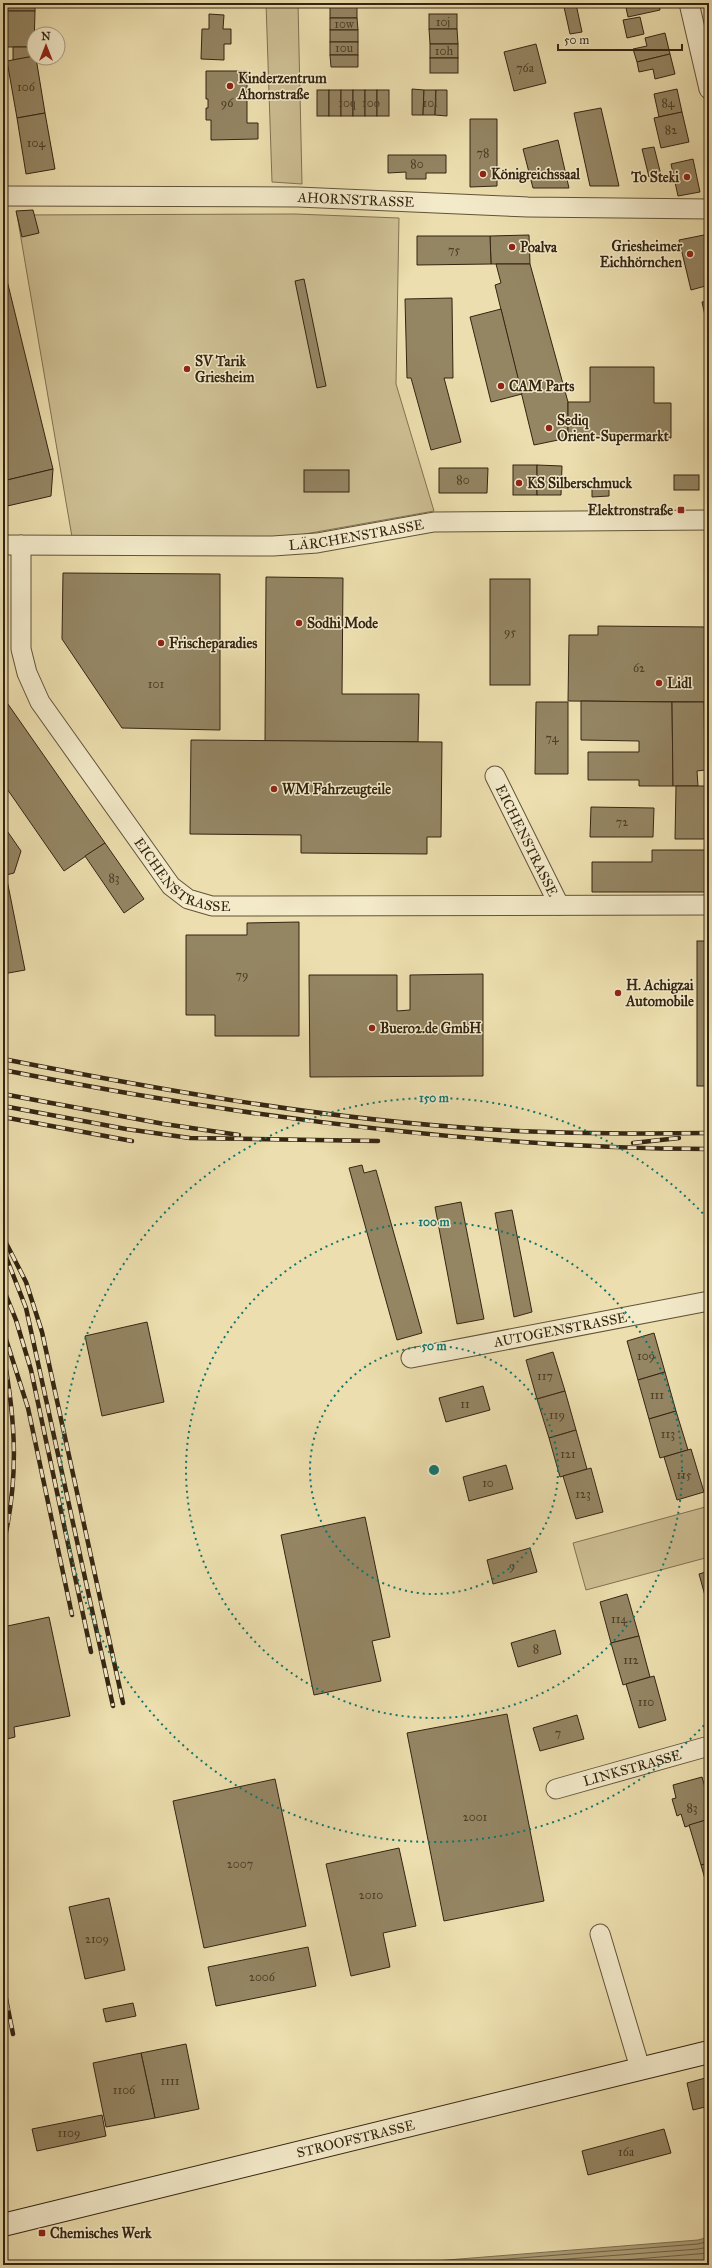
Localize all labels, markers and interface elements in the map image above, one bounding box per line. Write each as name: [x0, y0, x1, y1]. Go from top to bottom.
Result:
house number: 10j: [436, 15, 450, 29]
house number: 10w: [334, 17, 354, 31]
north arrow: [26, 26, 66, 66]
scale bar: [558, 26, 682, 52]
text: N: [41, 30, 51, 43]
text: 50 m: [564, 33, 589, 47]
house number: 10u: [335, 41, 354, 55]
house number: 10h: [435, 44, 454, 58]
house number: 76a: [516, 61, 535, 75]
place label: Kinderzentrum Ahornstraße: [237, 70, 327, 103]
house number: 106: [17, 80, 36, 94]
marker: Kinderzentrum Ahornstraße: [225, 81, 235, 91]
house number: 96: [221, 96, 234, 110]
house number: 10q: [338, 96, 356, 111]
house number: 10o: [362, 96, 380, 110]
house number: 10l: [423, 96, 438, 110]
house number: 84: [661, 96, 675, 110]
house number: 82: [665, 123, 677, 137]
house number: 104: [27, 136, 45, 150]
house number: 78: [477, 146, 489, 160]
house number: 80: [410, 157, 424, 171]
place label: Königreichssaal: [491, 166, 581, 184]
marker: Königreichssaal: [478, 169, 488, 179]
place label: To Steki: [630, 169, 679, 186]
marker: To Steki: [682, 172, 692, 182]
street label: AHORNSTRASSE: [296, 188, 415, 211]
place label: Griesheimer Eichhörnchen: [600, 238, 683, 271]
place label: Poalva: [520, 239, 558, 256]
marker: Poalva: [507, 242, 517, 252]
house number: 75: [448, 243, 460, 257]
marker: Griesheimer Eichhörnchen: [685, 249, 695, 259]
place label: SV Tarik Griesheim: [195, 353, 255, 386]
marker: SV Tarik Griesheim: [182, 364, 192, 374]
place label: CAM Parts: [509, 378, 574, 395]
marker: CAM Parts: [496, 381, 506, 391]
place label: Sediq Orient-Supermarkt: [557, 412, 669, 446]
marker: Sediq Orient-Supermarkt: [544, 423, 554, 433]
house number: 80: [456, 473, 470, 487]
place label: KS Silberschmuck: [527, 475, 632, 492]
marker: KS Silberschmuck: [514, 478, 524, 488]
place label: Elektronstraße: [588, 502, 673, 519]
marker: Elektronstraße: [676, 505, 686, 515]
street label: LÄRCHENSTRASSE: [288, 516, 425, 553]
place label: Sodhi Mode: [307, 615, 378, 632]
marker: Sodhi Mode: [294, 618, 304, 628]
house number: 95: [504, 625, 516, 639]
place label: Frischeparadies: [169, 635, 257, 653]
marker: Frischeparadies: [156, 638, 166, 648]
house number: 62: [633, 661, 645, 675]
place label: Lidl: [667, 675, 693, 692]
house number: 101: [148, 677, 164, 691]
marker: Lidl: [654, 678, 664, 688]
house number: 74: [546, 731, 559, 745]
place label: WM Fahrzeugteile: [282, 781, 391, 799]
street label: EICHENSTRASSE: [492, 782, 562, 899]
marker: WM Fahrzeugteile: [269, 784, 279, 794]
house number: 72: [616, 815, 628, 829]
street label: EICHENSTRASSE: [131, 834, 230, 914]
house number: 83: [108, 871, 120, 885]
house number: 79: [236, 968, 248, 982]
place label: H. Achigzai Automobile: [625, 977, 694, 1010]
marker: H. Achigzai Automobile: [613, 988, 623, 998]
place label: Buero2.de GmbH: [380, 1020, 481, 1037]
marker: Buero2.de GmbH: [367, 1023, 377, 1033]
text: 150 m: [419, 1091, 450, 1105]
text: 100 m: [418, 1215, 451, 1229]
street label: AUTOGENSTRASSE: [491, 1308, 628, 1351]
text: 50 m: [421, 1339, 448, 1353]
house number: 109: [637, 1349, 655, 1363]
house number: 117: [537, 1369, 553, 1383]
house number: 111: [650, 1388, 664, 1402]
house number: 11: [460, 1397, 470, 1411]
house number: 119: [549, 1408, 565, 1422]
house number: 113: [661, 1427, 675, 1441]
house number: 121: [560, 1447, 576, 1461]
centre of rings: [427, 1463, 441, 1477]
house number: 115: [677, 1468, 692, 1482]
house number: 10: [482, 1476, 494, 1490]
house number: 123: [575, 1487, 591, 1501]
house number: 9: [509, 1559, 515, 1573]
house number: 114: [611, 1612, 627, 1626]
house number: 8: [533, 1642, 539, 1656]
house number: 112: [623, 1653, 639, 1667]
house number: 110: [638, 1695, 654, 1709]
house number: 7: [555, 1726, 561, 1740]
street label: LINKSTRASSE: [581, 1746, 683, 1790]
house number: 83: [686, 1801, 698, 1815]
house number: 2001: [463, 1810, 488, 1824]
house number: 2007: [227, 1857, 253, 1871]
house number: 2010: [359, 1888, 383, 1902]
house number: 2109: [85, 1932, 109, 1946]
house number: 2006: [249, 1970, 276, 1984]
house number: 1111: [161, 2074, 180, 2088]
house number: 1106: [113, 2083, 136, 2097]
street label: STROOFSTRASSE: [295, 2116, 416, 2161]
house number: 1109: [58, 2126, 80, 2140]
house number: 16a: [618, 2145, 635, 2159]
place label: Chemisches Werk: [50, 2225, 152, 2242]
marker: Chemisches Werk: [37, 2228, 47, 2238]

